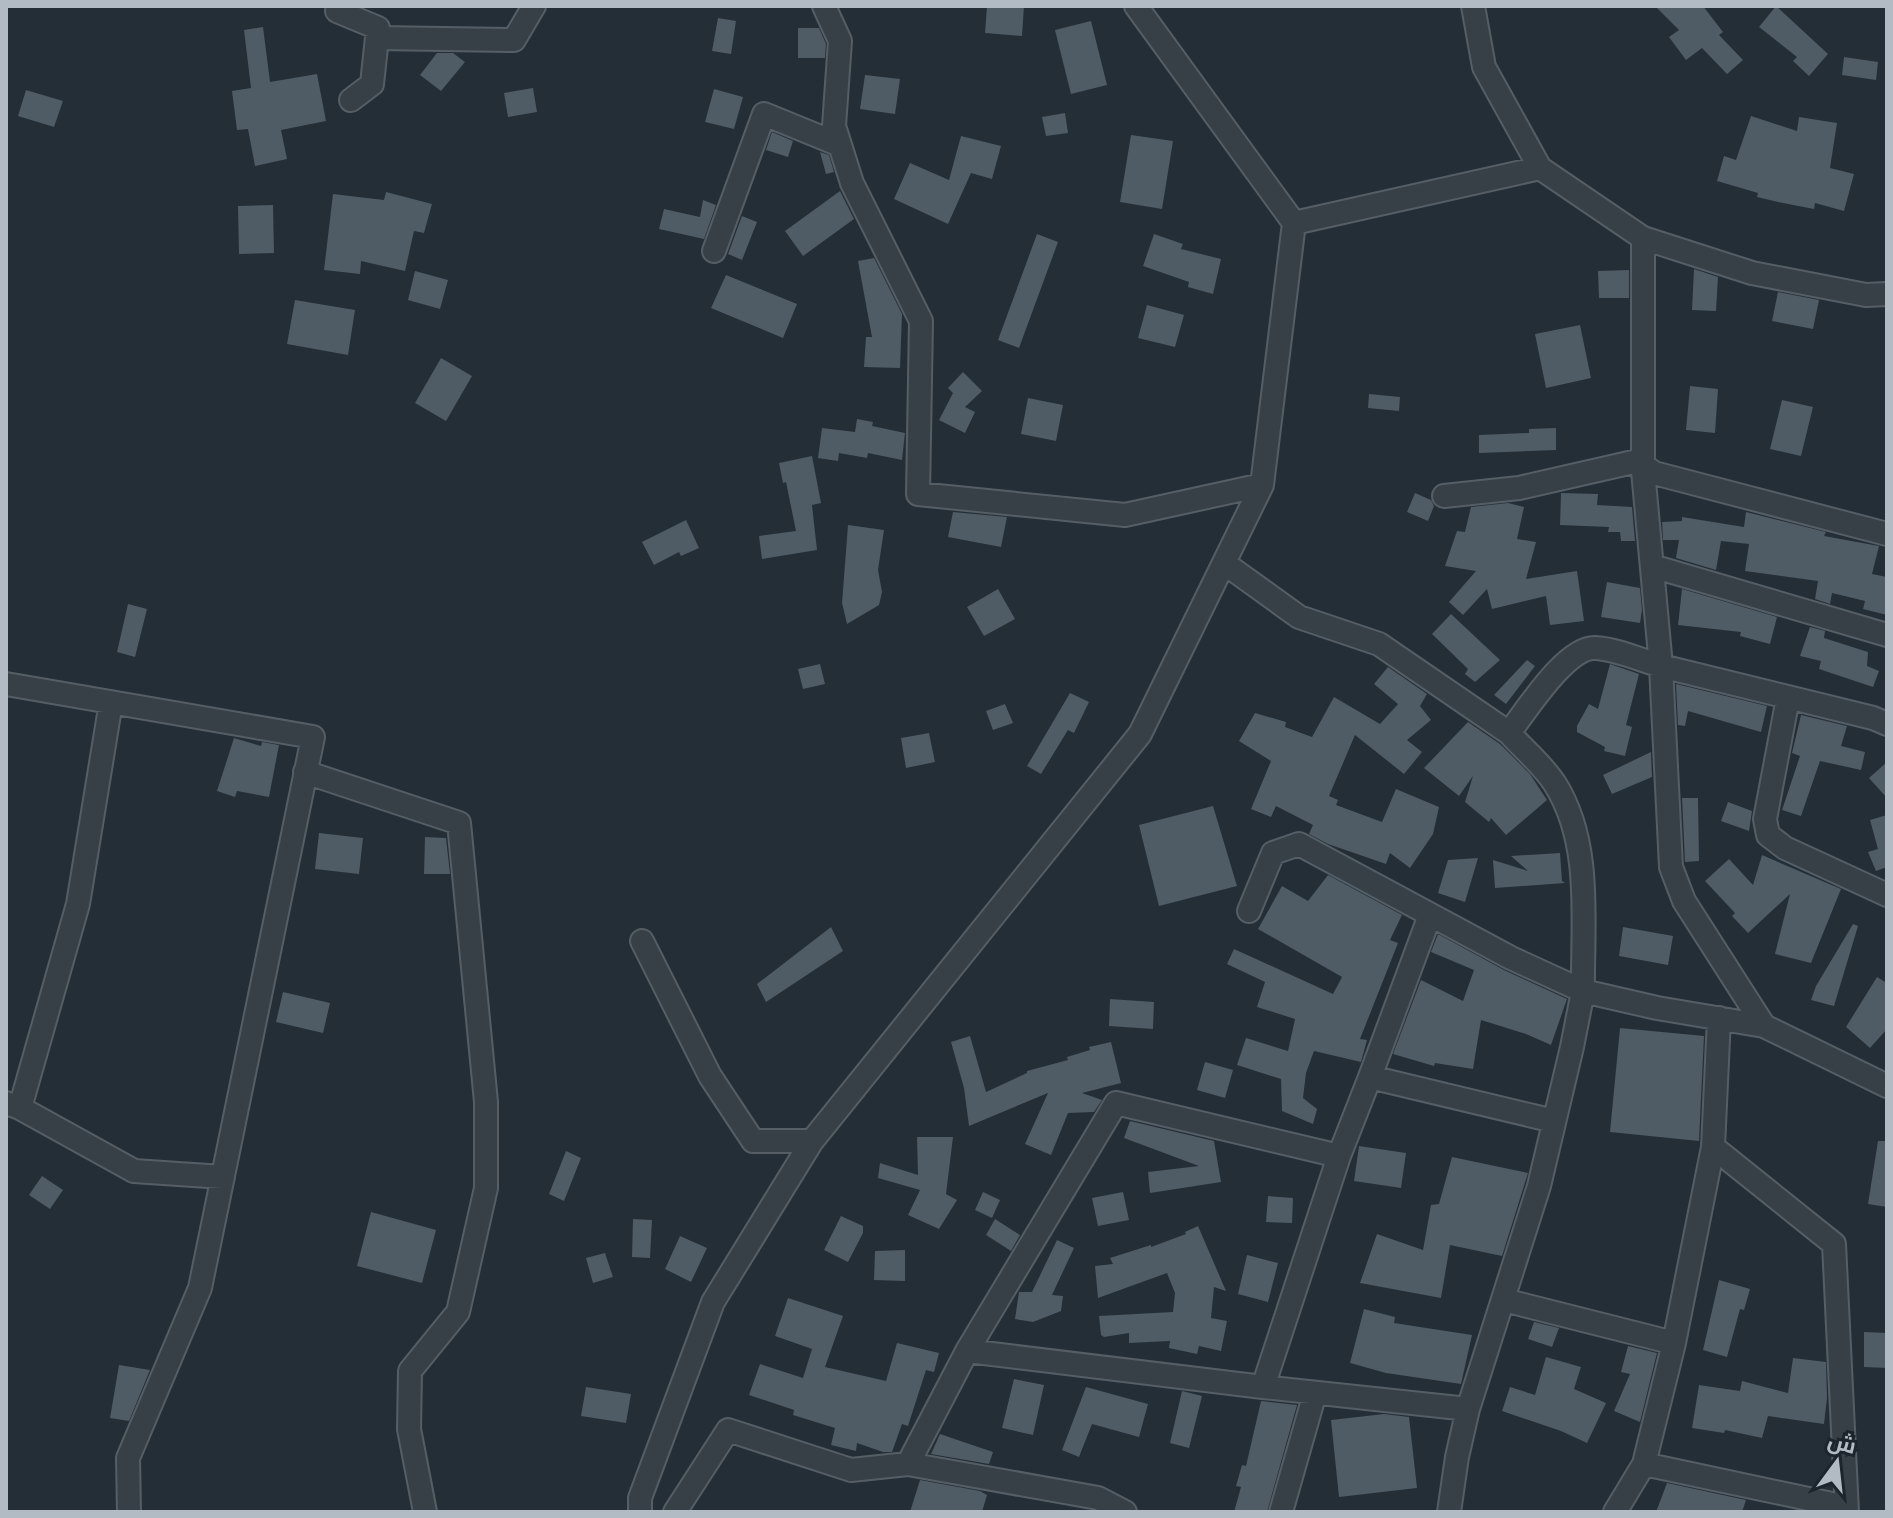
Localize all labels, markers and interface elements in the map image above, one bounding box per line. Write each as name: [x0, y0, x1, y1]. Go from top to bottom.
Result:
north arrow: [1797, 1422, 1877, 1502]
text: ش: [1824, 1424, 1860, 1462]

